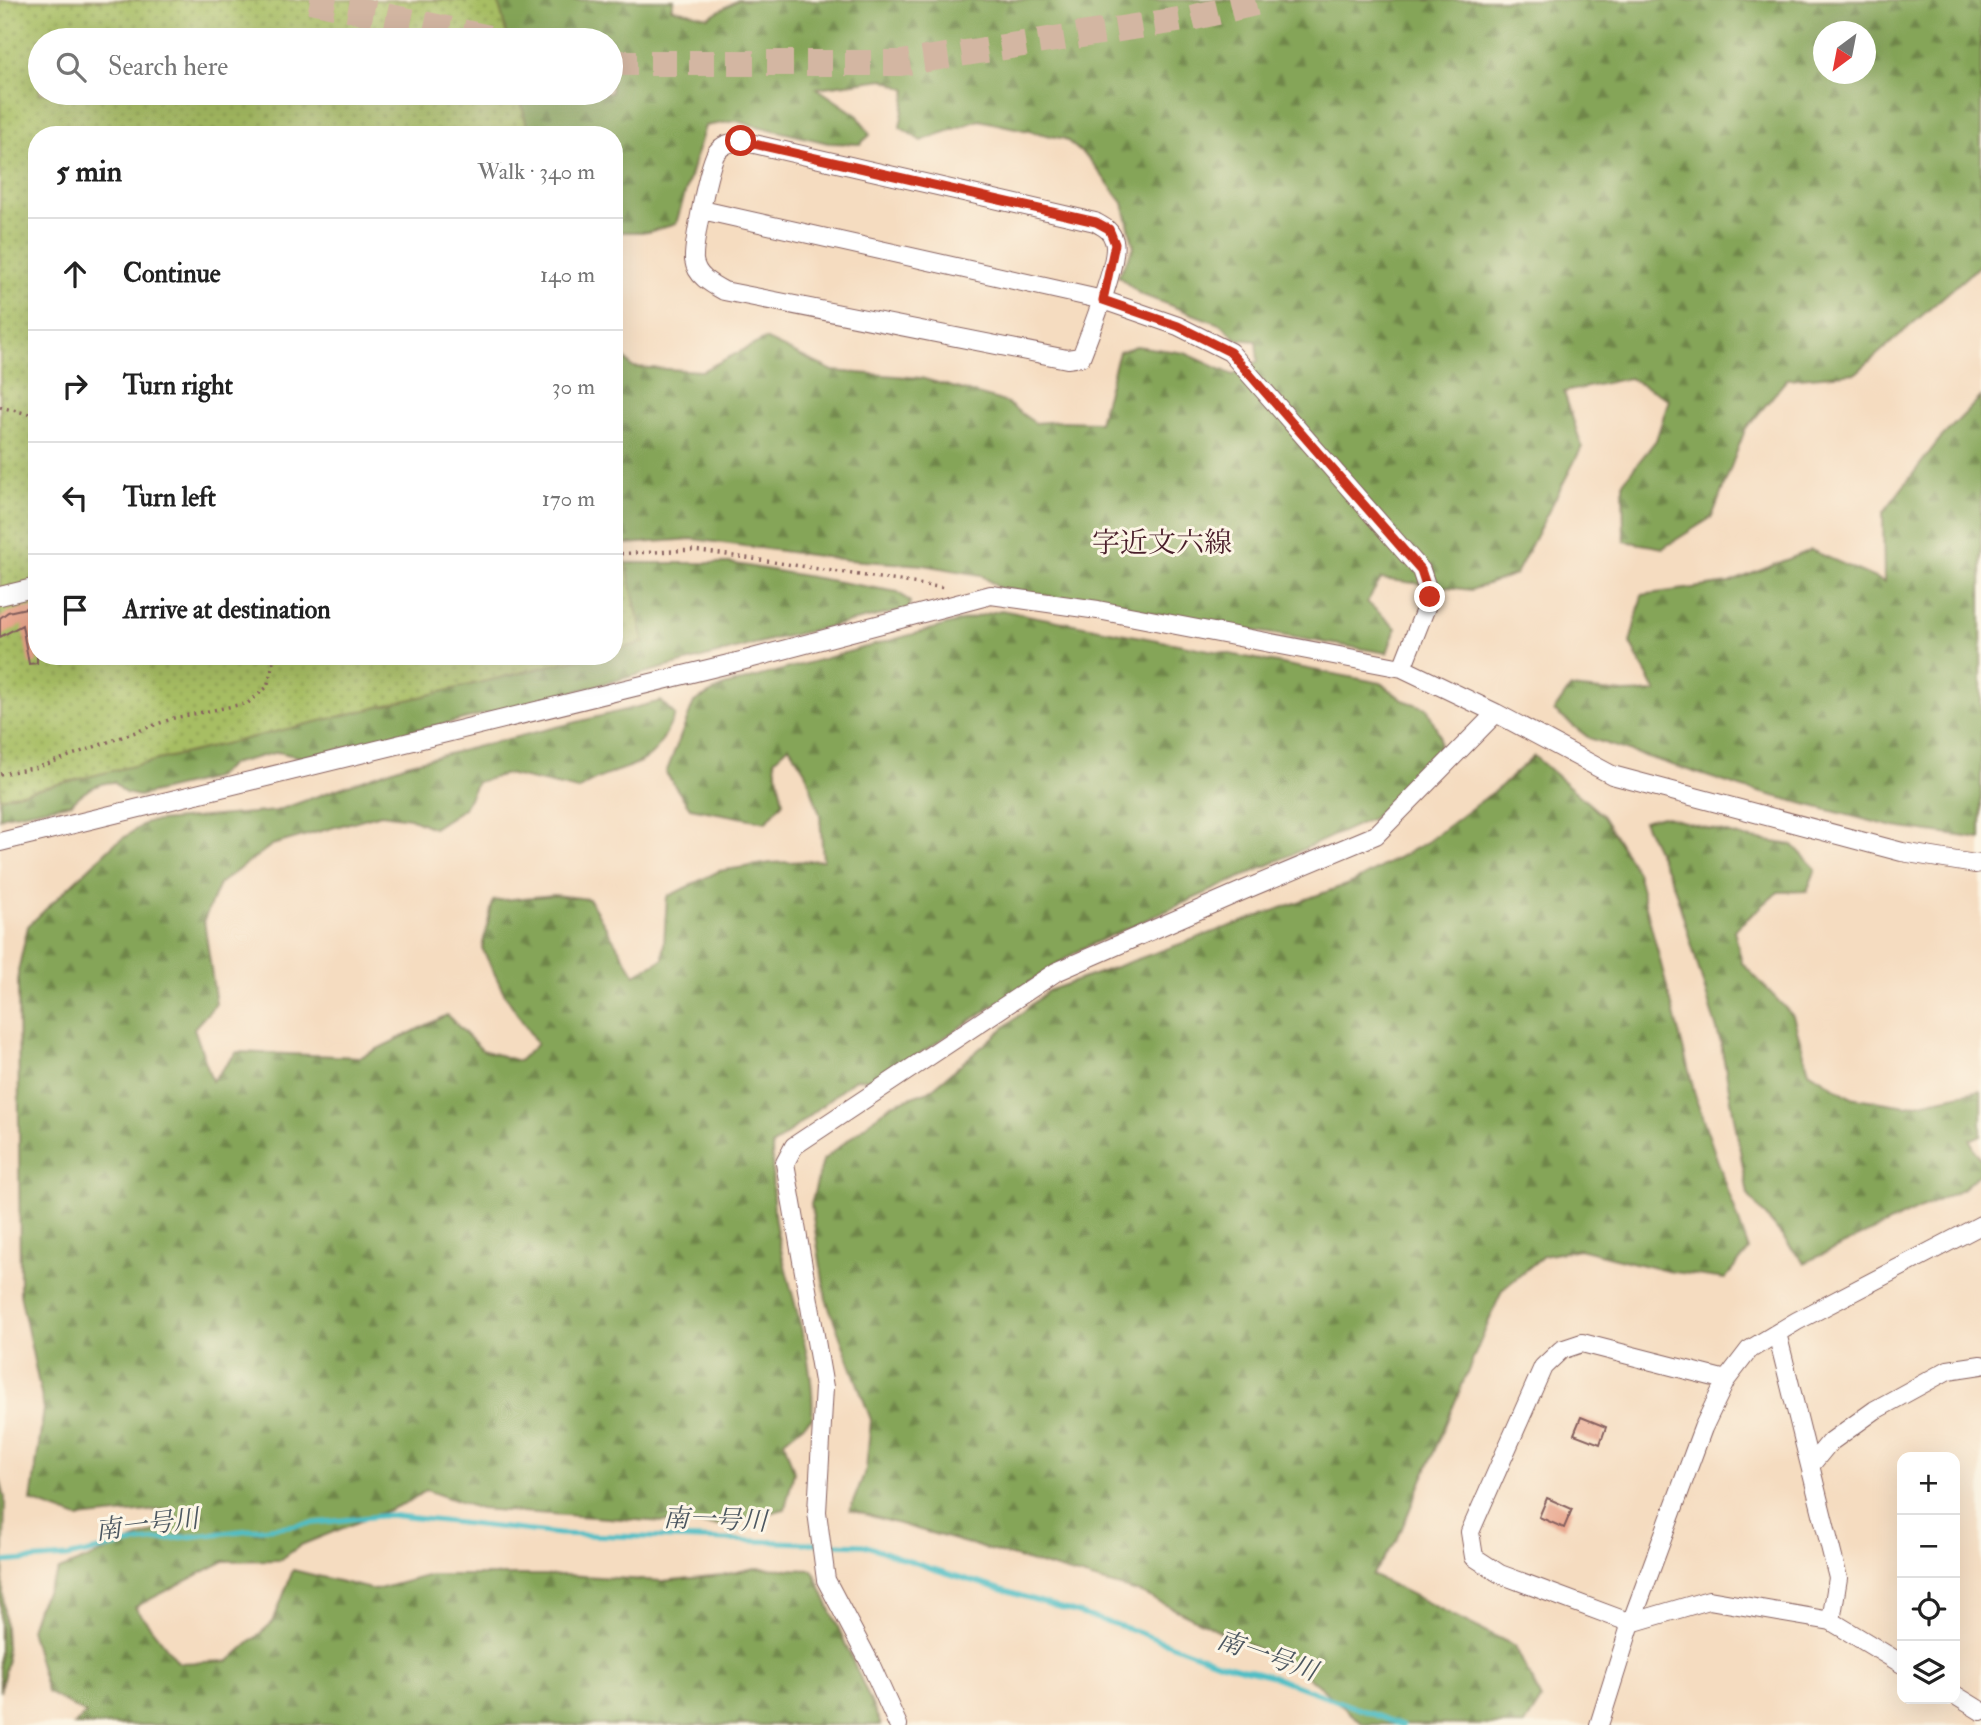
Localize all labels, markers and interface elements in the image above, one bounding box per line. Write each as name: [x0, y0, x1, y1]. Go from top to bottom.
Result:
north arrow: [1813, 21, 1876, 84]
search box: [28, 28, 623, 105]
icon: search: [52, 48, 90, 86]
text: Search here: [108, 51, 228, 83]
route start: [725, 125, 756, 156]
text: 5 min: [56, 153, 122, 190]
text: Walk · 340 m: [477, 157, 595, 186]
icon: ahead: [56, 255, 94, 293]
text: Continue: [123, 258, 221, 290]
text: 140 m: [540, 260, 595, 289]
icon: right: [56, 367, 94, 405]
text: Turn right: [123, 370, 233, 402]
text: 30 m: [552, 372, 595, 401]
icon: left: [56, 479, 94, 517]
text: Turn left: [123, 482, 216, 514]
text: 170 m: [542, 484, 595, 513]
district label: 字近文六線: [1092, 526, 1232, 561]
route end: [1414, 581, 1445, 612]
icon: arrive: [56, 591, 94, 629]
text: Arrive at destination: [123, 594, 331, 626]
map controls: [1897, 1452, 1960, 1704]
button: +: [1897, 1452, 1960, 1515]
water label: 南一号川: [93, 1502, 204, 1547]
water label: 南一号川: [662, 1502, 771, 1538]
button: −: [1897, 1515, 1960, 1578]
button: locate: [1897, 1578, 1960, 1641]
water label: 南一号川: [1213, 1624, 1324, 1689]
button: layers: [1897, 1641, 1960, 1704]

